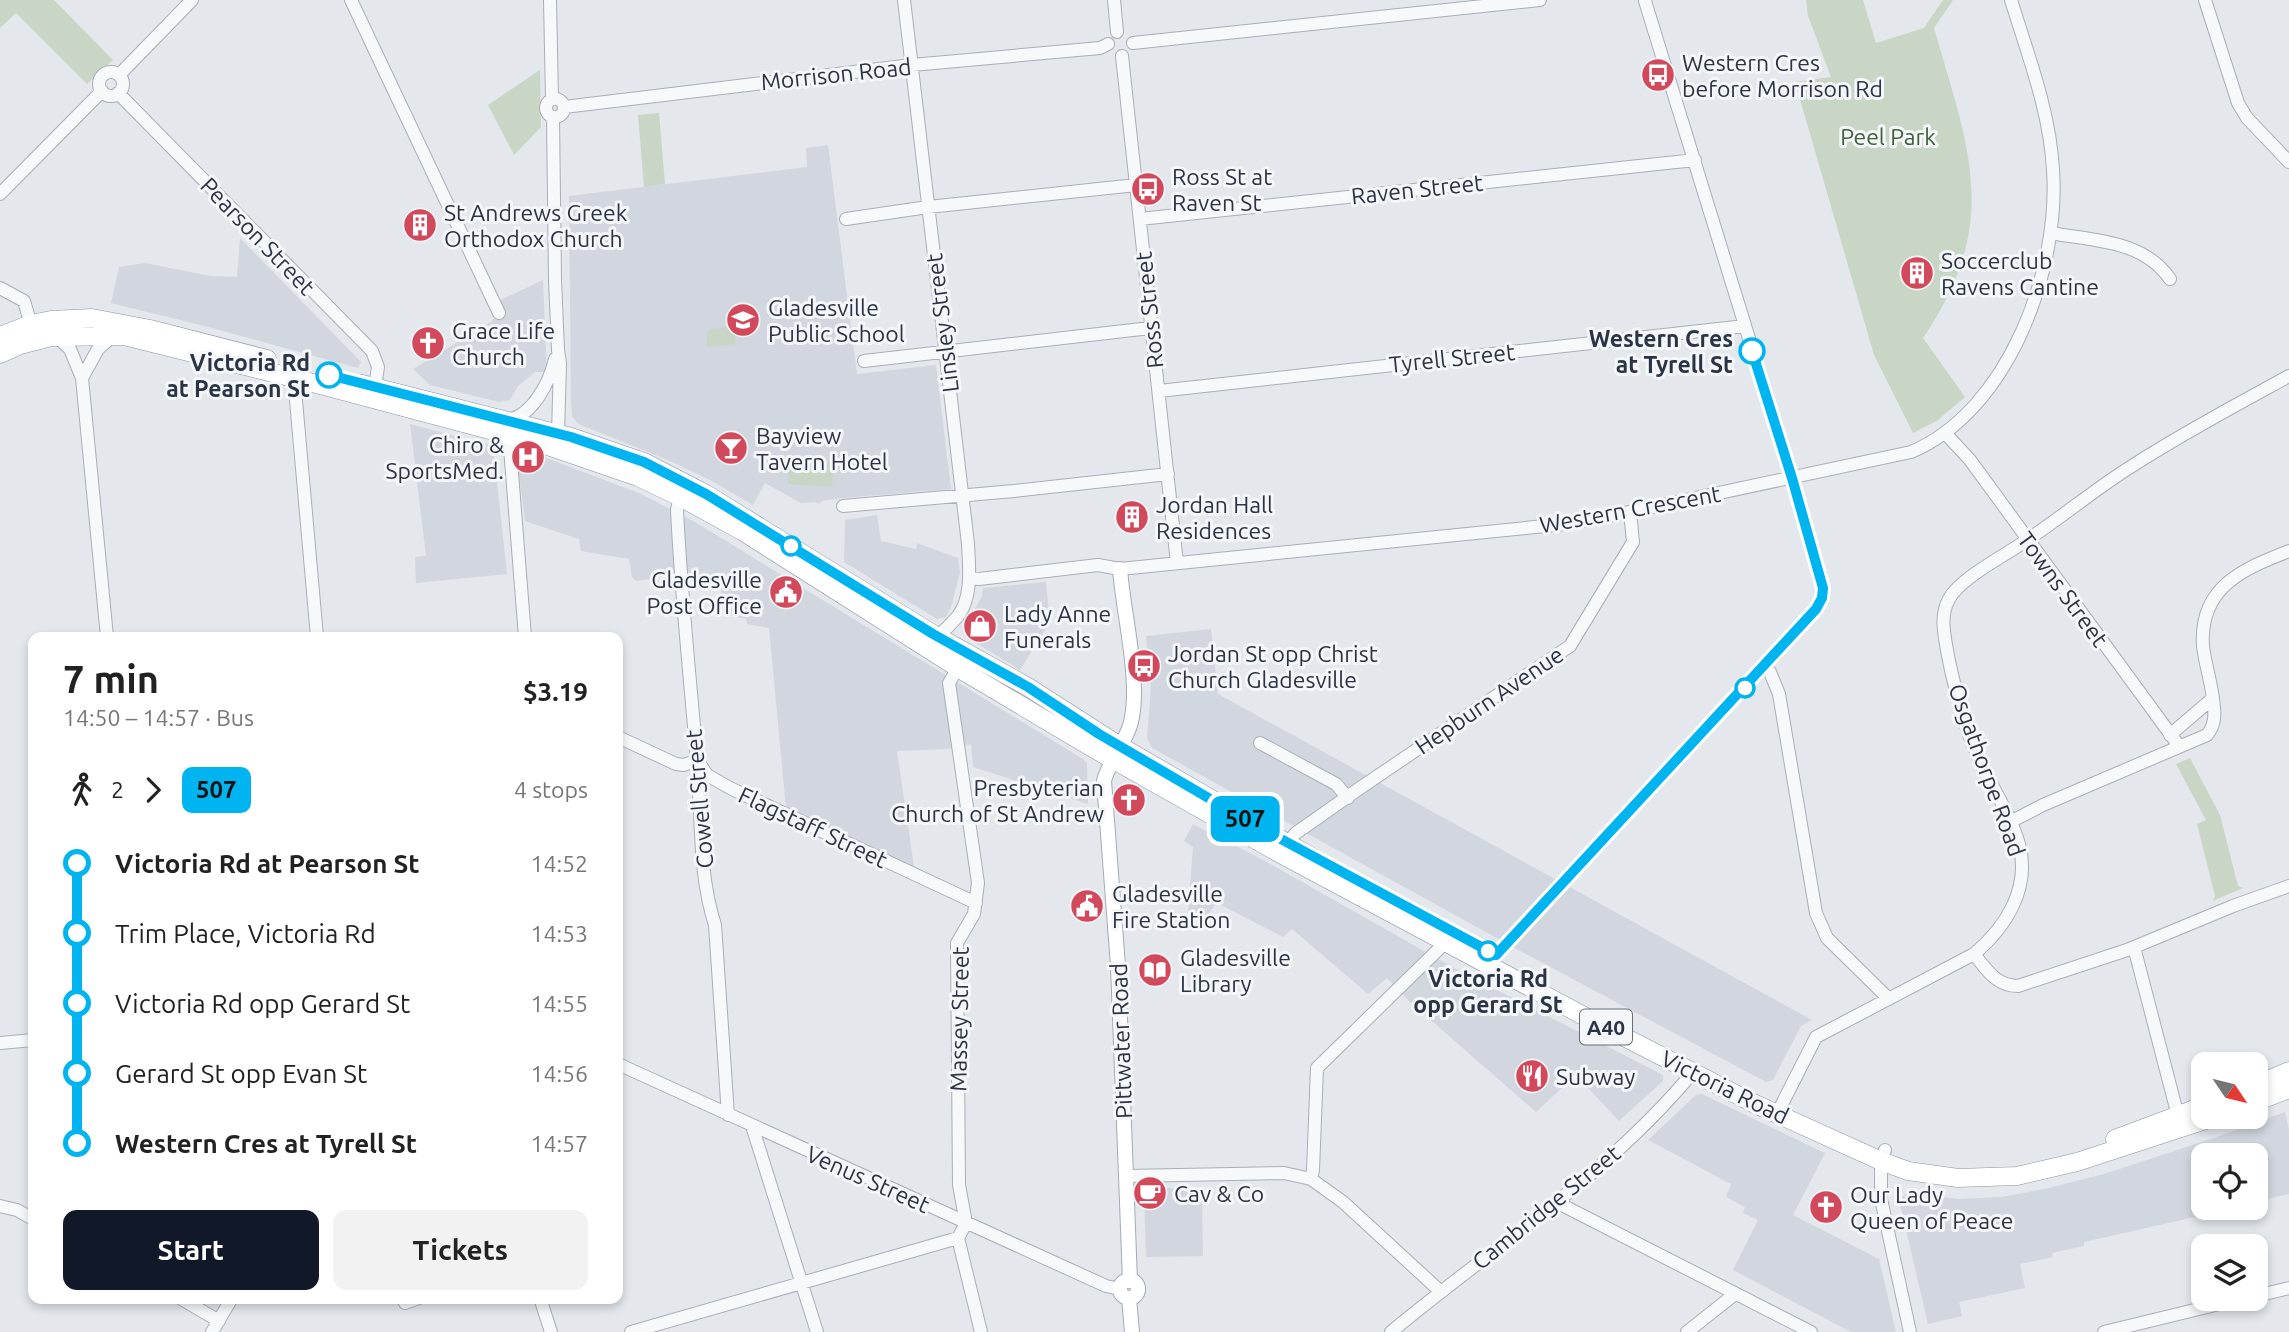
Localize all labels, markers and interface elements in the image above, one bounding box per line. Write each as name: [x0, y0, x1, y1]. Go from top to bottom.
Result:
place label: Western Cres before Morrison Rd: [1682, 50, 1883, 101]
street label: Morrison Road: [759, 54, 913, 94]
bus stop icon: Western Cres before Morrison Rd: [1639, 56, 1677, 94]
park label: Peel Park: [1840, 124, 1936, 149]
place label: Ross St at Raven St: [1172, 164, 1272, 215]
bus stop icon: Ross St at Raven St: [1129, 170, 1167, 208]
street label: Raven Street: [1350, 170, 1484, 208]
street label: Pearson Street: [196, 172, 320, 300]
place label: St Andrews Greek Orthodox Church: [444, 200, 628, 251]
building icon: St Andrews Greek Orthodox Church: [401, 206, 439, 244]
place label: Soccerclub Ravens Cantine: [1941, 248, 2099, 299]
street label: Ross Street: [1130, 250, 1168, 370]
street label: Linsley Street: [921, 252, 963, 394]
building icon: Soccerclub Ravens Cantine: [1898, 254, 1936, 292]
place label: Gladesville Public School: [768, 295, 905, 346]
school or university icon: Gladesville Public School: [724, 301, 762, 339]
place label: Grace Life Church: [452, 318, 555, 369]
church icon: Grace Life Church: [409, 324, 447, 362]
place label: Western Cres at Tyrell St: [1589, 326, 1733, 377]
marker: Western Cres at Tyrell St: [1739, 338, 1765, 364]
street label: Tyrell Street: [1388, 339, 1516, 377]
place label: Victoria Rd at Pearson St: [166, 350, 310, 401]
marker: Victoria Rd at Pearson St: [316, 362, 342, 388]
place label: Bayview Tavern Hotel: [756, 423, 888, 474]
bar icon: Bayview Tavern Hotel: [712, 429, 750, 467]
place label: Chiro & SportsMed.: [386, 432, 504, 483]
hospital icon: Chiro & SportsMed.: [509, 438, 547, 476]
street label: Western Crescent: [1538, 481, 1722, 537]
place label: Jordan Hall Residences: [1156, 492, 1273, 543]
building icon: Jordan Hall Residences: [1113, 498, 1151, 536]
street label: Towns Street: [2013, 527, 2113, 651]
unlabelled marker: [781, 536, 801, 556]
place label: Gladesville Post Office: [646, 567, 762, 618]
public building icon: Gladesville Post Office: [767, 573, 805, 611]
place label: Lady Anne Funerals: [1004, 601, 1111, 652]
shop icon: Lady Anne Funerals: [961, 607, 999, 645]
place label: Jordan St opp Christ Church Gladesville: [1168, 641, 1378, 692]
street label: Hepburn Avenue: [1410, 641, 1568, 759]
bus stop icon: Jordan St opp Christ Church Gladesville: [1125, 647, 1163, 685]
text: 7 min: [63, 658, 159, 700]
text: $3.19: [523, 677, 588, 706]
unlabelled marker: [1735, 678, 1755, 698]
street label: Osgathorpe Road: [1944, 680, 2030, 860]
text: 14:50 – 14:57 · Bus: [63, 705, 254, 730]
street label: Cowell Street: [680, 728, 718, 870]
icon: walk: [63, 771, 101, 809]
icon: forward: [134, 771, 172, 809]
place label: Presbyterian Church of St Andrew: [891, 775, 1104, 826]
text: 507: [196, 776, 237, 803]
text: 2: [111, 777, 124, 802]
text: 4 stops: [514, 777, 588, 802]
church icon: Presbyterian Church of St Andrew: [1110, 781, 1148, 819]
street label: Flagstaff Street: [735, 782, 891, 872]
line badge: 507: [1205, 796, 1285, 842]
text: 507: [1225, 805, 1265, 832]
text: Victoria Rd at Pearson St: [115, 849, 420, 878]
text: 14:52: [530, 851, 588, 876]
place label: Gladesville Fire Station: [1112, 881, 1230, 932]
public building icon: Gladesville Fire Station: [1068, 887, 1106, 925]
text: Trim Place, Victoria Rd: [115, 919, 376, 948]
text: 14:53: [530, 921, 588, 946]
marker: Victoria Rd opp Gerard St: [1478, 941, 1498, 961]
place label: Gladesville Library: [1180, 945, 1291, 996]
street label: Massey Street: [945, 946, 973, 1092]
library icon: Gladesville Library: [1136, 951, 1174, 989]
street label: Pittwater Road: [1106, 963, 1136, 1119]
place label: Victoria Rd opp Gerard St: [1413, 966, 1563, 1017]
text: Victoria Rd opp Gerard St: [115, 989, 410, 1018]
text: 14:55: [530, 991, 588, 1016]
road number: A40: [1580, 1010, 1632, 1044]
street label: Victoria Road: [1657, 1045, 1793, 1129]
north arrow: [2191, 1052, 2268, 1129]
map controls: [2191, 1052, 2268, 1311]
restaurant icon: Subway: [1513, 1057, 1551, 1095]
text: Gerard St opp Evan St: [115, 1059, 367, 1088]
text: 14:56: [530, 1061, 588, 1086]
place label: Subway: [1556, 1064, 1635, 1089]
text: Western Cres at Tyrell St: [115, 1129, 417, 1158]
text: 14:57: [530, 1131, 588, 1156]
street label: Cambridge Street: [1467, 1140, 1625, 1274]
street label: Venus Street: [803, 1141, 933, 1217]
button: locate: [2191, 1143, 2268, 1220]
cafe icon: Cav & Co: [1131, 1174, 1169, 1212]
place label: Cav & Co: [1174, 1181, 1264, 1206]
place label: Our Lady Queen of Peace: [1850, 1182, 2013, 1233]
church icon: Our Lady Queen of Peace: [1807, 1188, 1845, 1226]
button: Start: [63, 1210, 319, 1290]
button: Tickets: [333, 1210, 588, 1290]
button: layers: [2191, 1234, 2268, 1311]

